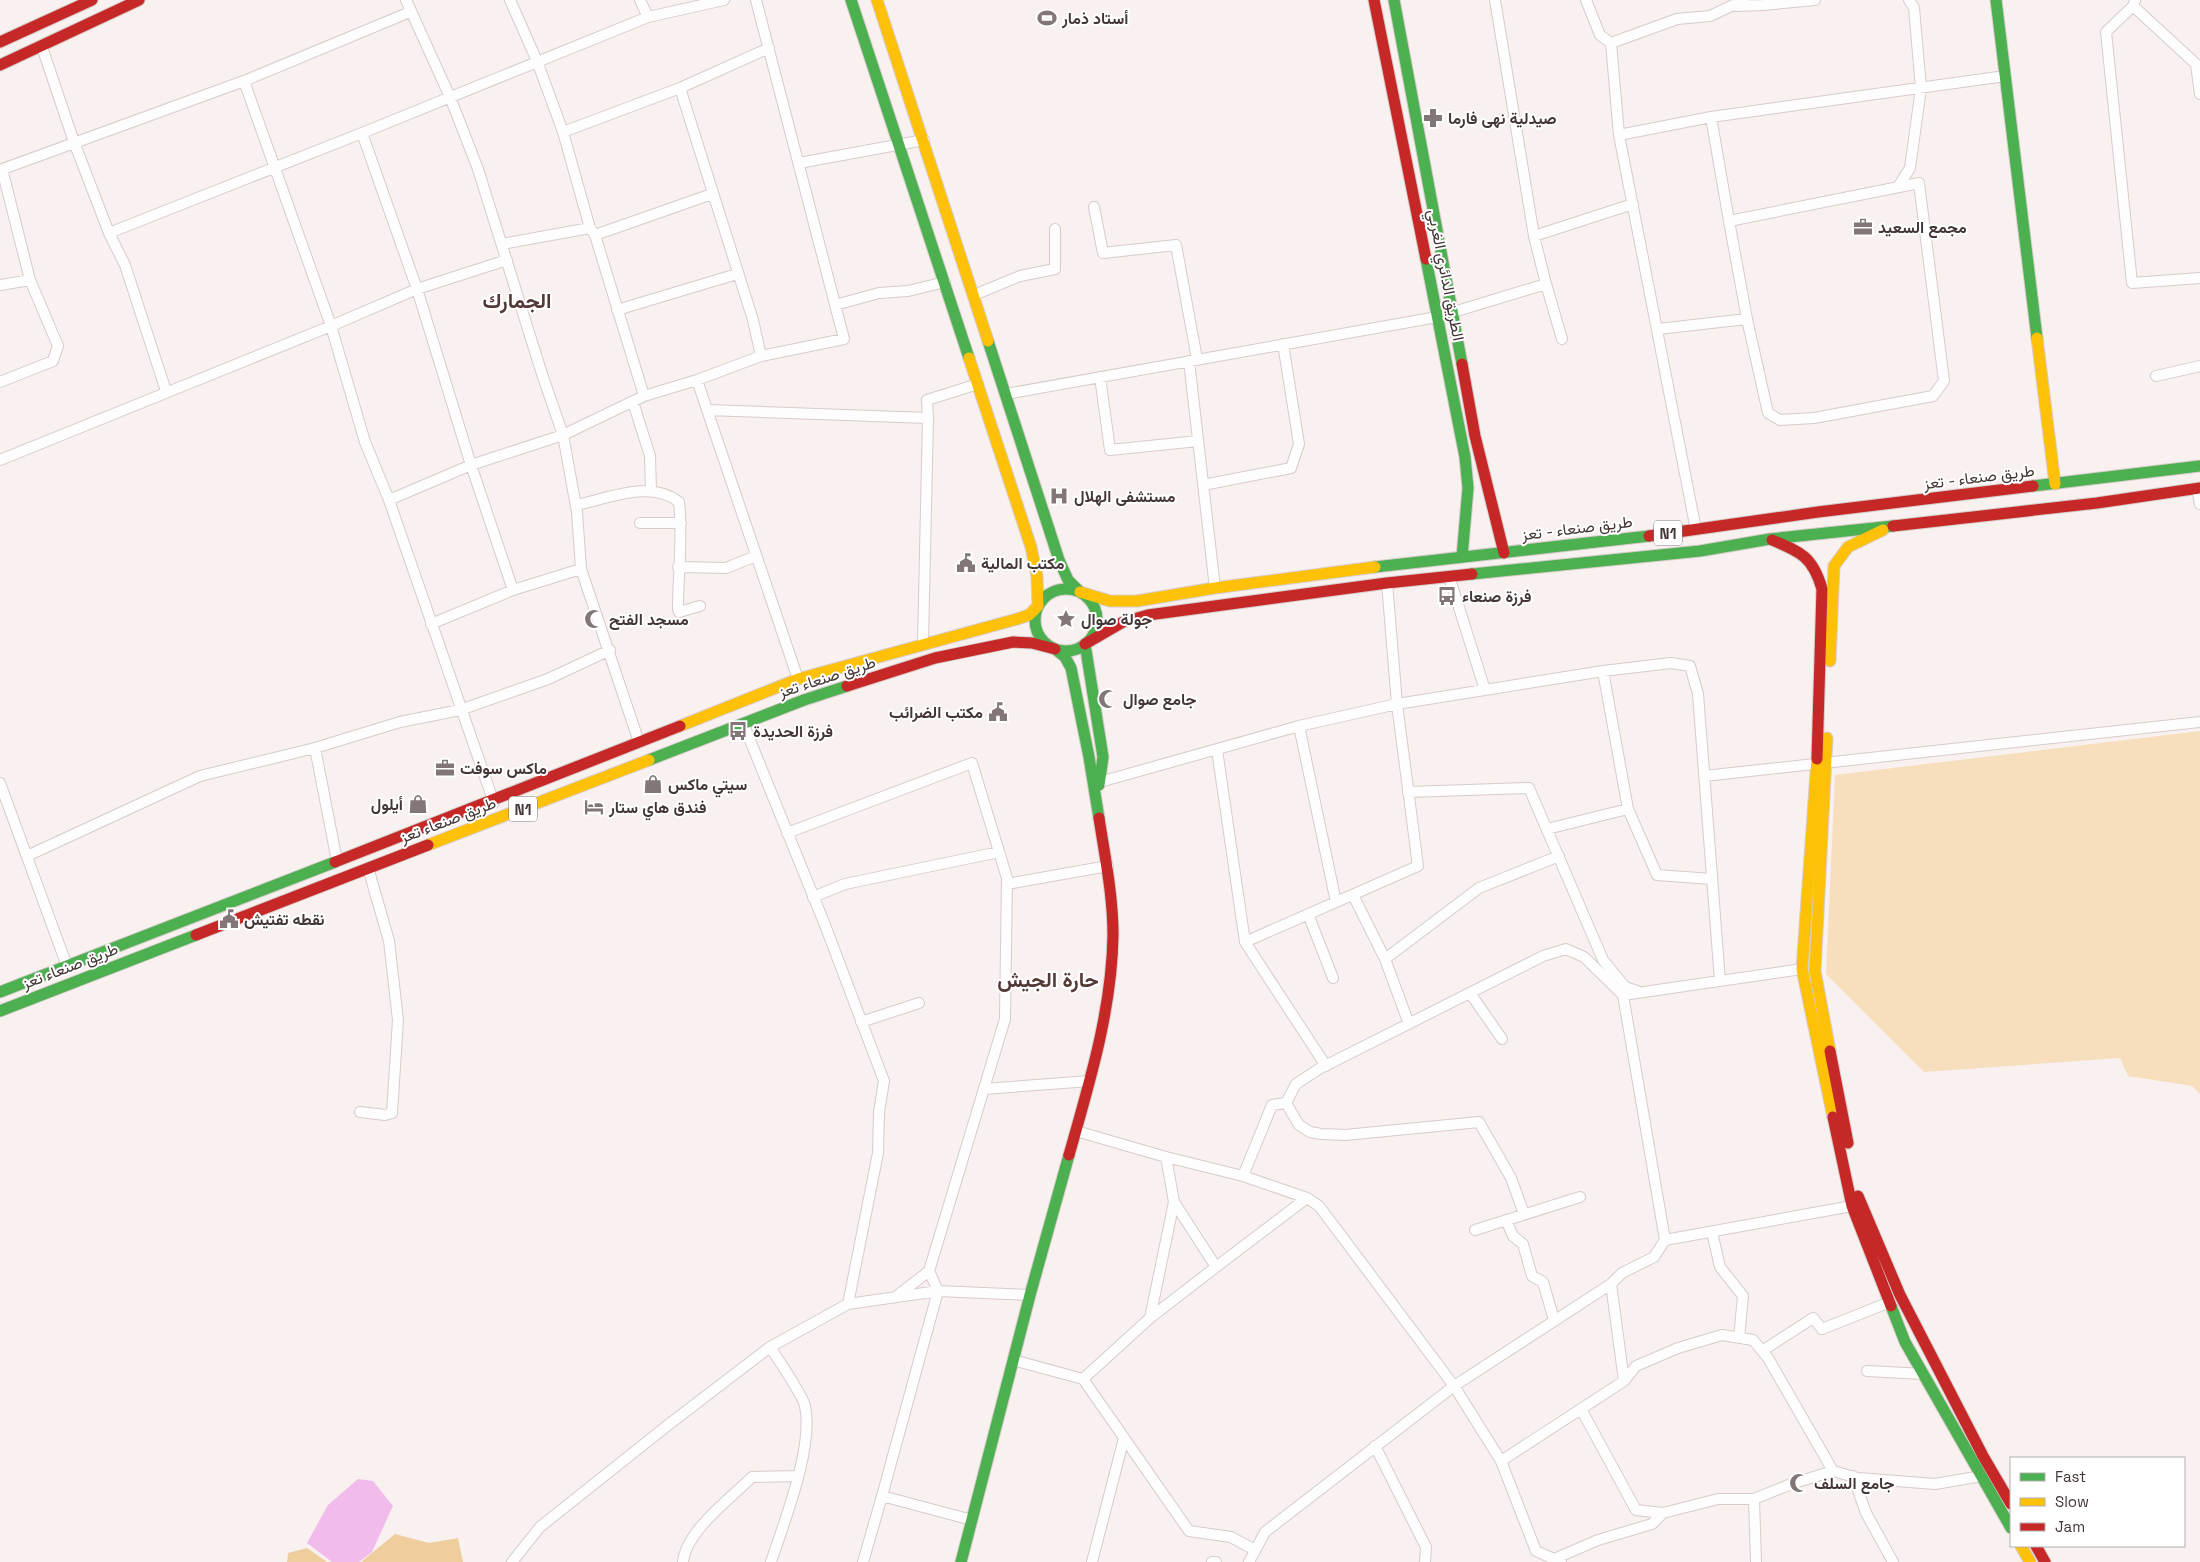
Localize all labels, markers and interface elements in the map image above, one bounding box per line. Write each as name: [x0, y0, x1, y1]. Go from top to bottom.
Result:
sports icon: أستاد ذمار: [1036, 7, 1058, 29]
place label: أستاد ذمار: [1061, 8, 1128, 29]
pharmacy icon: صيدلية نهى فارما: [1422, 107, 1444, 129]
place label: صيدلية نهى فارما: [1448, 108, 1557, 129]
street label: الطريق الدائري الغربي: [1420, 207, 1469, 343]
office icon: مجمع السعيد: [1852, 216, 1874, 238]
place label: مجمع السعيد: [1878, 217, 1967, 239]
district label: الجمارك: [482, 287, 552, 314]
street label: طريق صنعاء - تعز: [1921, 460, 2036, 494]
hospital icon: مستشفى الهلال: [1048, 485, 1070, 507]
place label: مستشفى الهلال: [1074, 486, 1176, 507]
street label: طريق صنعاء - تعز: [1519, 511, 1634, 545]
road number: N1: [1654, 520, 1682, 546]
public building icon: مكتب المالية: [955, 552, 977, 574]
place label: مكتب المالية: [981, 553, 1065, 574]
bus stop icon: فرزة صنعاء: [1436, 585, 1458, 607]
place label: فرزة صنعاء: [1462, 586, 1531, 607]
mosque icon: مسجد الفتح: [583, 608, 605, 630]
place icon: جولة صوال: [1055, 608, 1077, 630]
place label: مسجد الفتح: [609, 609, 689, 631]
place label: جولة صوال: [1081, 609, 1152, 630]
street label: طريق صنعاء تعز: [775, 651, 878, 703]
mosque icon: جامع صوال: [1097, 688, 1119, 710]
place label: جامع صوال: [1123, 689, 1196, 711]
public building icon: مكتب الضرائب: [987, 701, 1009, 723]
place label: مكتب الضرائب: [889, 702, 983, 723]
bus stop icon: فرزة الحديدة: [727, 720, 749, 742]
place label: فرزة الحديدة: [753, 721, 833, 742]
office icon: ماكس سوفت: [434, 757, 456, 779]
place label: ماكس سوفت: [460, 758, 547, 779]
shop icon: سيتي ماكس: [642, 773, 664, 795]
place label: سيتي ماكس: [668, 774, 747, 798]
street label: طريق صنعاء تعز: [396, 792, 499, 848]
shop icon: أيلول: [407, 793, 429, 815]
place label: أيلول: [371, 794, 403, 815]
road number: N1: [509, 796, 537, 822]
hotel icon: فندق هاي ستار: [583, 796, 605, 818]
place label: فندق هاي ستار: [608, 797, 706, 821]
public building icon: نقطه تفتيش: [218, 908, 240, 930]
place label: نقطه تفتيش: [244, 909, 325, 930]
street label: طريق صنعاء تعز: [18, 938, 121, 994]
district label: حارة الجيش: [997, 966, 1099, 993]
legend: [2010, 1457, 2185, 1547]
text: Fast: [2055, 1467, 2086, 1486]
mosque icon: جامع السلف: [1788, 1472, 1810, 1494]
place label: جامع السلف: [1814, 1473, 1895, 1495]
text: Slow: [2055, 1492, 2089, 1511]
text: Jam: [2055, 1517, 2085, 1536]

